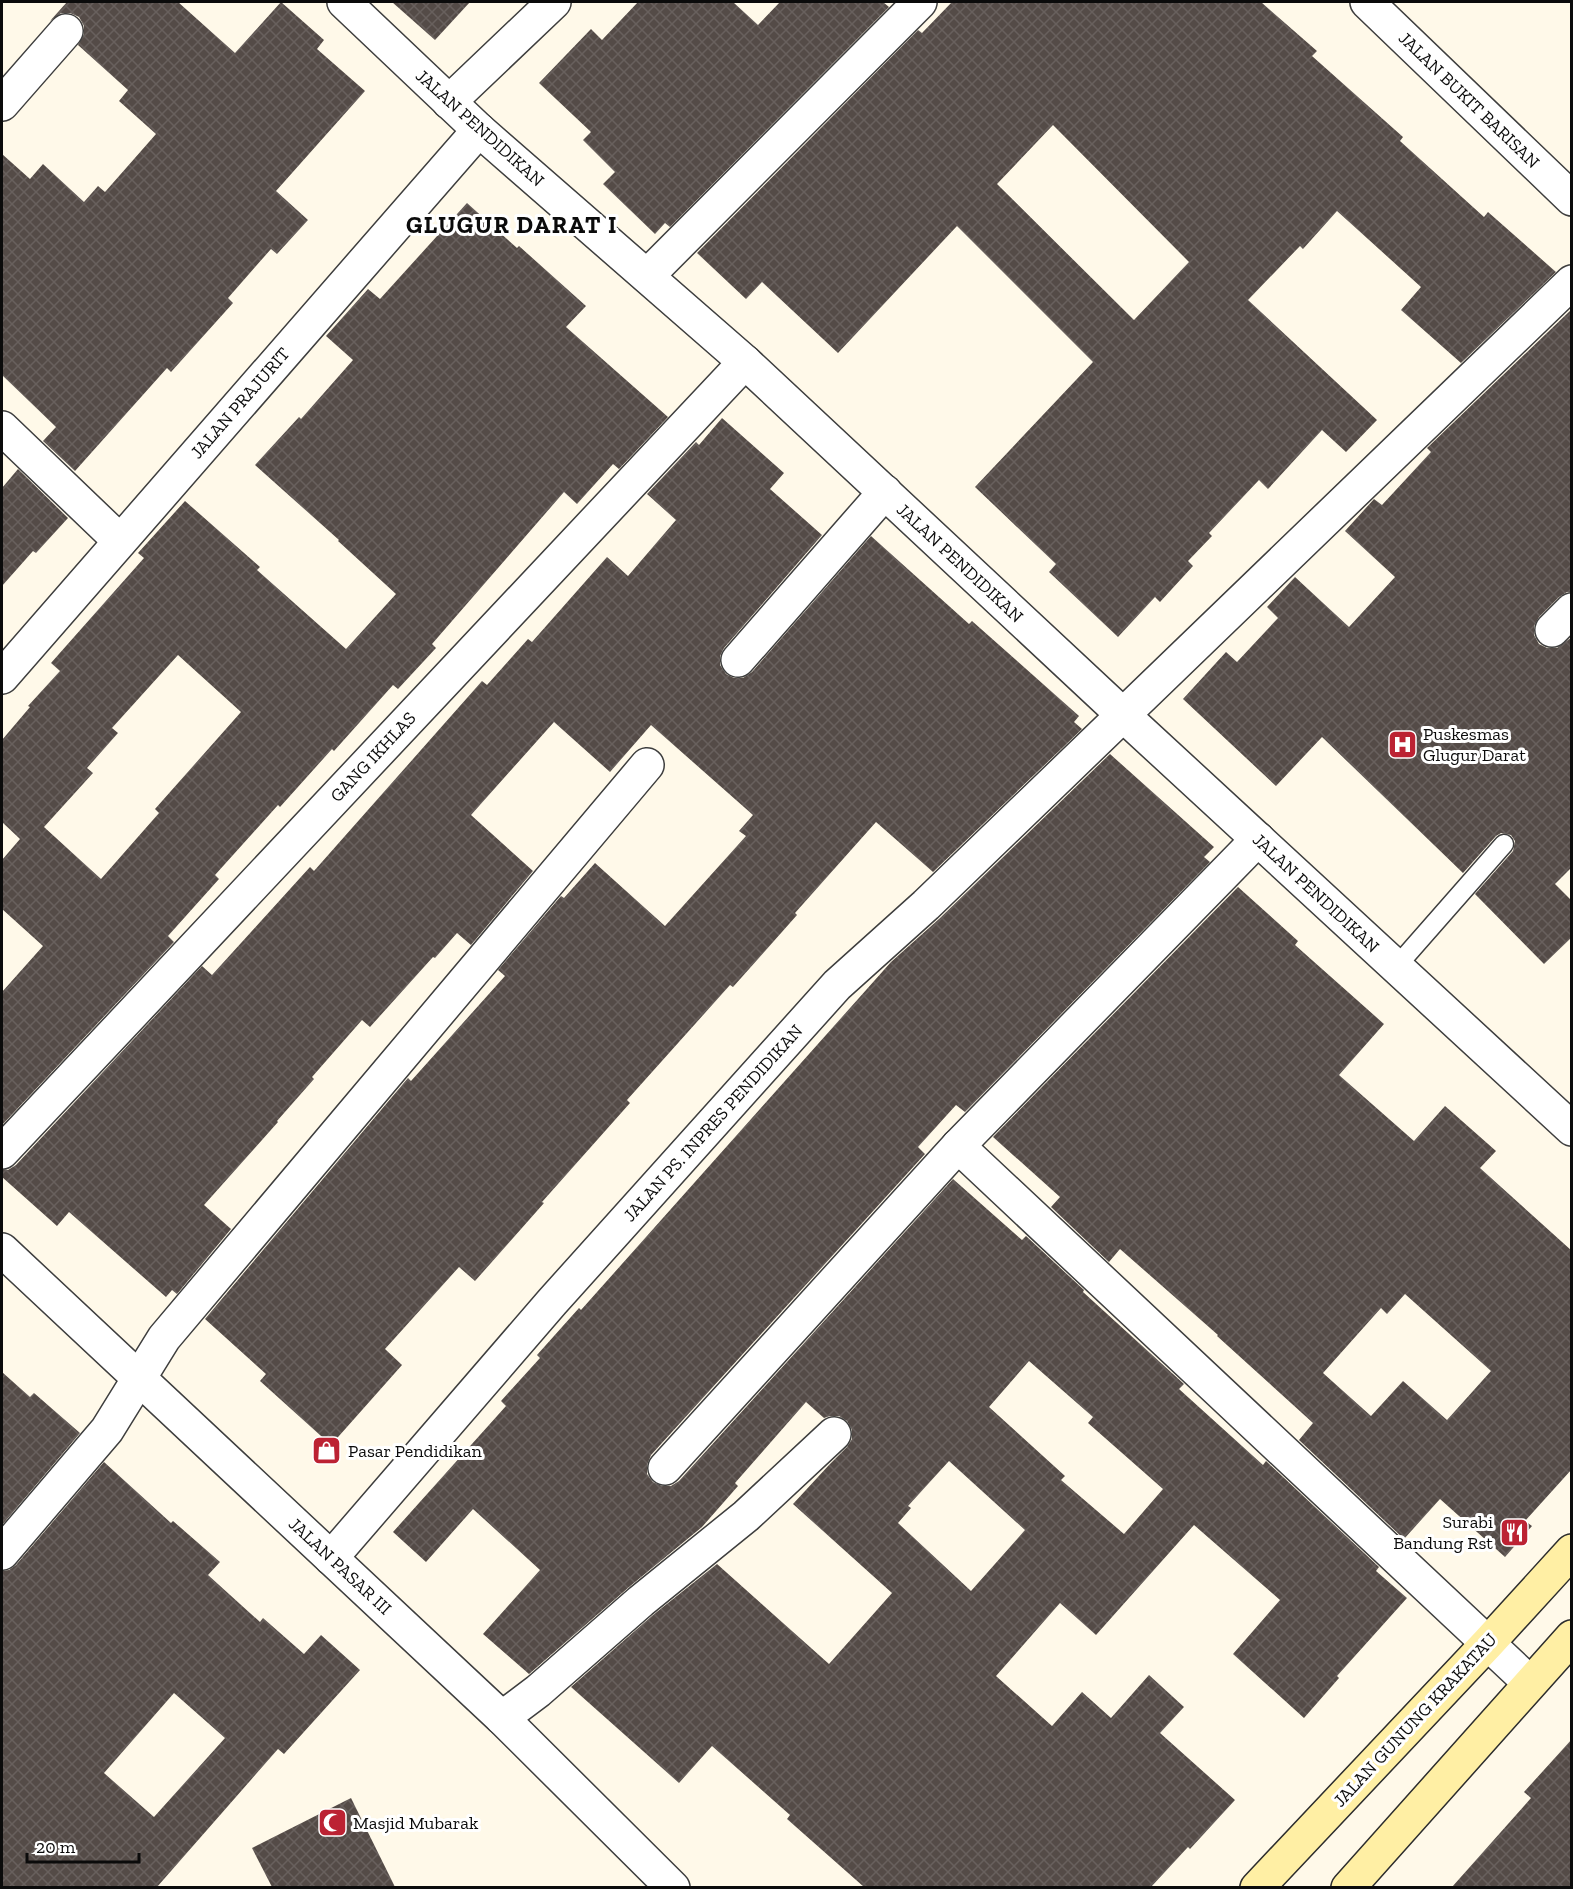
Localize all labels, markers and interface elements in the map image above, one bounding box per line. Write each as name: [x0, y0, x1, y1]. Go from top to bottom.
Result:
street label: JALAN BUKIT BARISAN: [1394, 27, 1544, 173]
street label: JALAN PENDIDIKAN: [411, 65, 549, 191]
district label: GLUGUR DARAT I: [406, 210, 618, 239]
street label: JALAN PRAJURIT: [186, 343, 294, 463]
street label: JALAN PENDIDIKAN: [892, 499, 1028, 627]
street label: GANG IKHLAS: [326, 707, 420, 807]
place label: Puskesmas Glugur Darat: [1423, 723, 1526, 766]
hospital icon: Puskesmas Glugur Darat: [1386, 728, 1418, 760]
street label: JALAN PENDIDIKAN: [1248, 829, 1384, 957]
street label: JALAN PS. INPRES PENDIDIKAN: [619, 1020, 807, 1226]
shop icon: Pasar Pendidikan: [311, 1435, 343, 1467]
place label: Pasar Pendidikan: [348, 1440, 482, 1462]
place label: Surabi Bandung Rst: [1393, 1511, 1493, 1554]
street label: JALAN PASAR III: [284, 1513, 396, 1619]
restaurant icon: Surabi Bandung Rst: [1498, 1516, 1530, 1548]
street label: JALAN GUNUNG KRAKATAU: [1329, 1628, 1501, 1812]
mosque icon: Masjid Mubarak: [316, 1807, 348, 1839]
place label: Masjid Mubarak: [353, 1812, 479, 1834]
scale bar: [27, 1826, 140, 1864]
text: 20 m: [36, 1836, 76, 1858]

